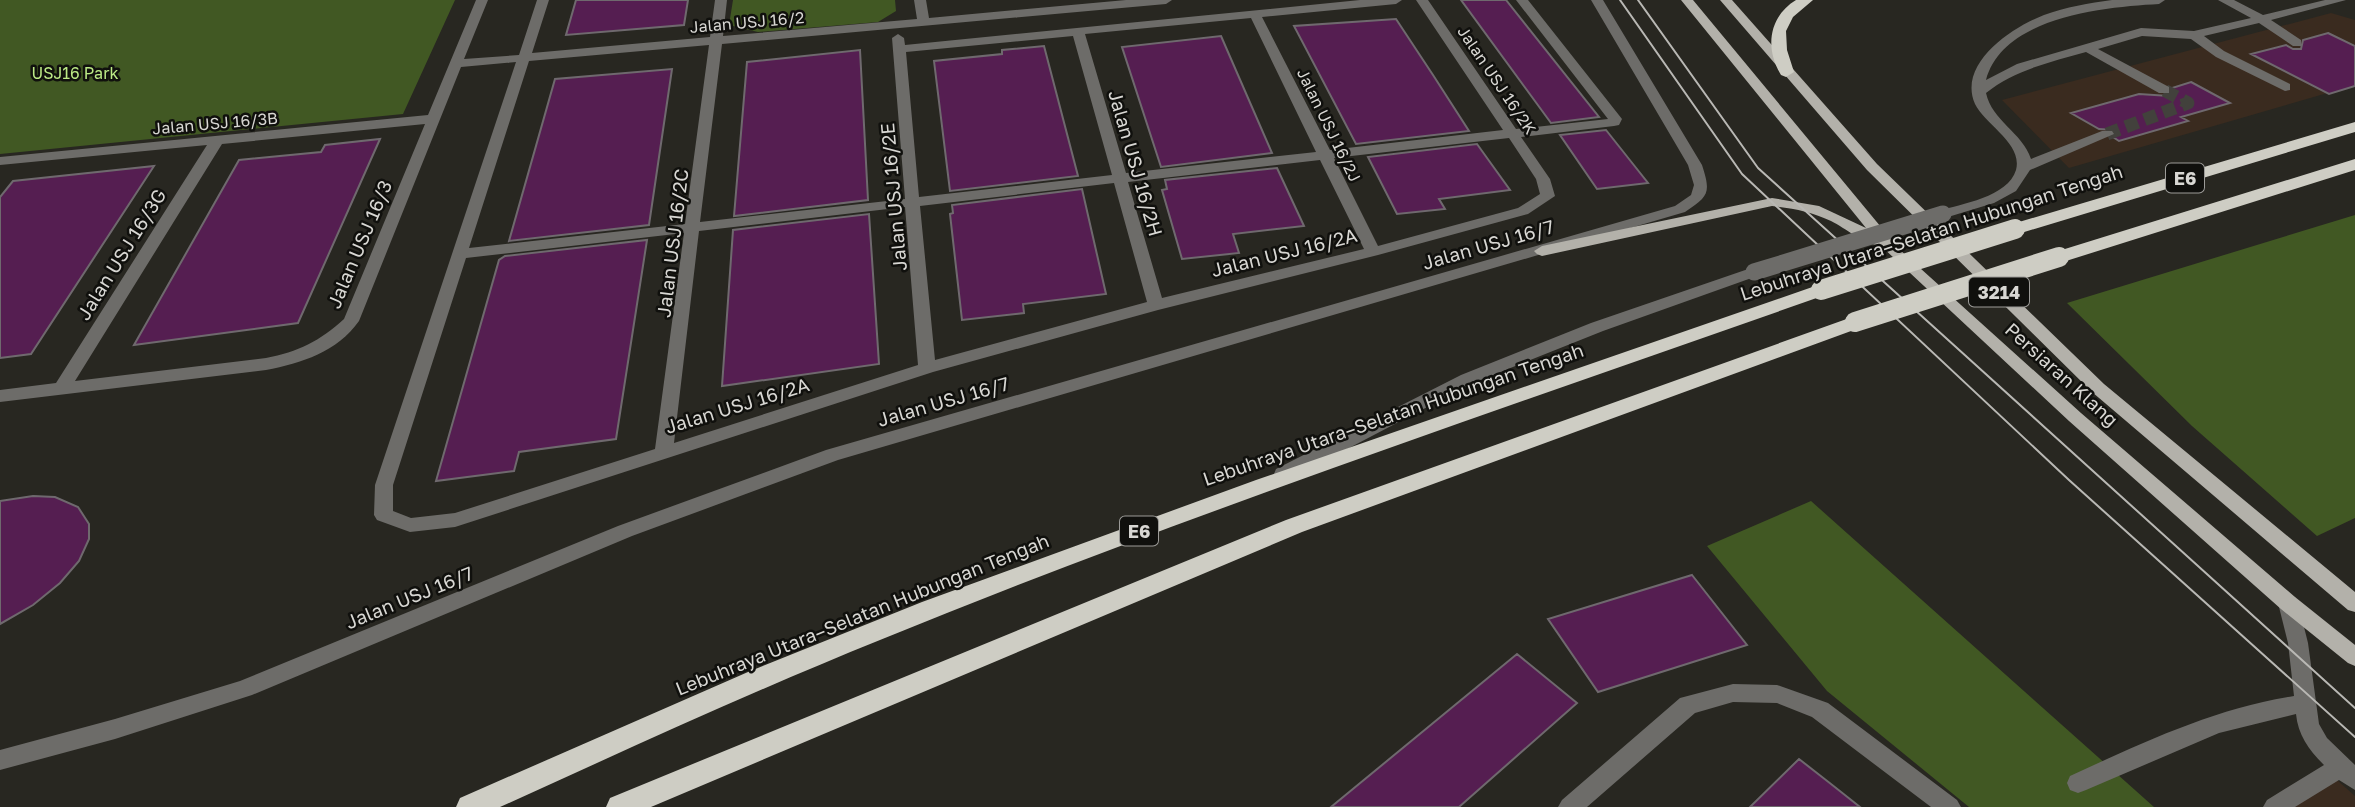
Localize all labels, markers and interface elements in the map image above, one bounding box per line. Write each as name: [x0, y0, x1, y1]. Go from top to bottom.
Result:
street label: Jalan USJ 16/2: [689, 7, 805, 37]
street label: Jalan USJ 16/2K: [1453, 22, 1541, 138]
park label: USJ16 Park: [32, 63, 118, 83]
street label: Jalan USJ 16/2J: [1293, 65, 1365, 185]
street label: Jalan USJ 16/2H: [1104, 87, 1168, 239]
street label: Jalan USJ 16/3B: [151, 108, 279, 138]
street label: Jalan USJ 16/2E: [875, 122, 911, 272]
street label: Lebuhraya Utara–Selatan Hubungan Tengah: [1737, 159, 2125, 305]
road number: E6: [2166, 163, 2204, 192]
street label: Jalan USJ 16/2C: [651, 167, 693, 319]
street label: Jalan USJ 16/3: [322, 177, 396, 311]
street label: Jalan USJ 16/3G: [71, 184, 171, 324]
street label: Jalan USJ 16/7: [1420, 214, 1556, 274]
street label: Jalan USJ 16/2A: [1209, 223, 1360, 281]
road number: 3214: [1969, 278, 2029, 306]
street label: Persiaran Klang: [2001, 317, 2123, 431]
street label: Lebuhraya Utara–Selatan Hubungan Tengah: [1200, 338, 1586, 490]
street label: Jalan USJ 16/7: [875, 371, 1011, 431]
street label: Jalan USJ 16/2A: [662, 372, 812, 438]
road number: E6: [1120, 516, 1158, 546]
street label: Lebuhraya Utara–Selatan Hubungan Tengah: [672, 528, 1052, 700]
street label: Jalan USJ 16/7: [342, 561, 476, 633]

